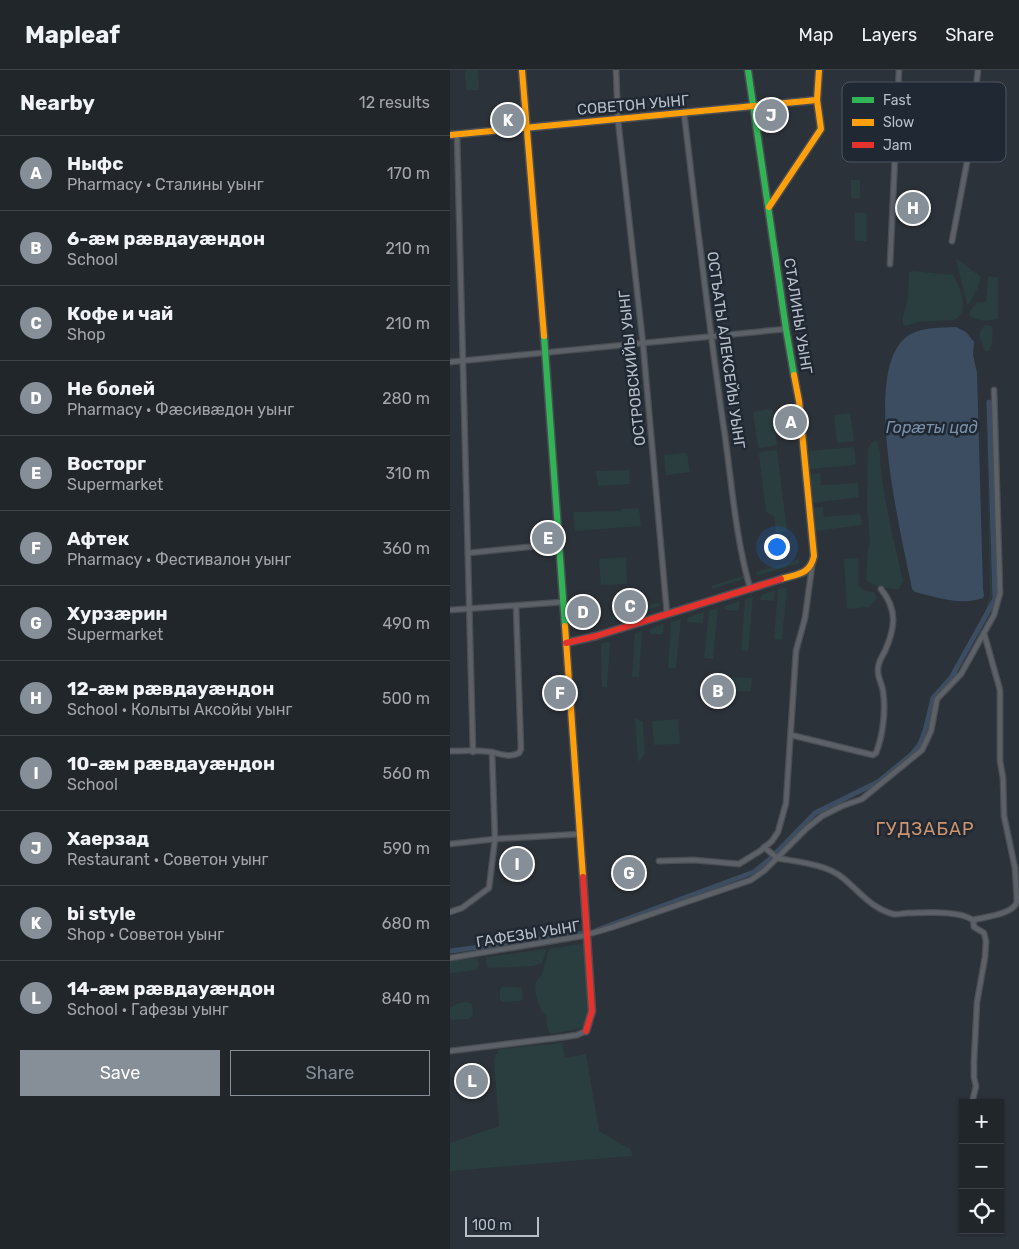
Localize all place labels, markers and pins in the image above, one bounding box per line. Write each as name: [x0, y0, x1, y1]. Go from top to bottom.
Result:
pin: J: [755, 96, 787, 134]
pin: K: [492, 101, 524, 139]
pin: H: [897, 189, 929, 227]
pin: A: [775, 403, 807, 441]
pin: E: [532, 519, 564, 557]
pin: C: [614, 587, 646, 625]
pin: D: [567, 593, 599, 631]
pin: B: [702, 672, 734, 710]
pin: F: [544, 674, 576, 712]
pin: I: [501, 845, 533, 883]
pin: G: [613, 854, 645, 892]
pin: L: [456, 1062, 488, 1100]

